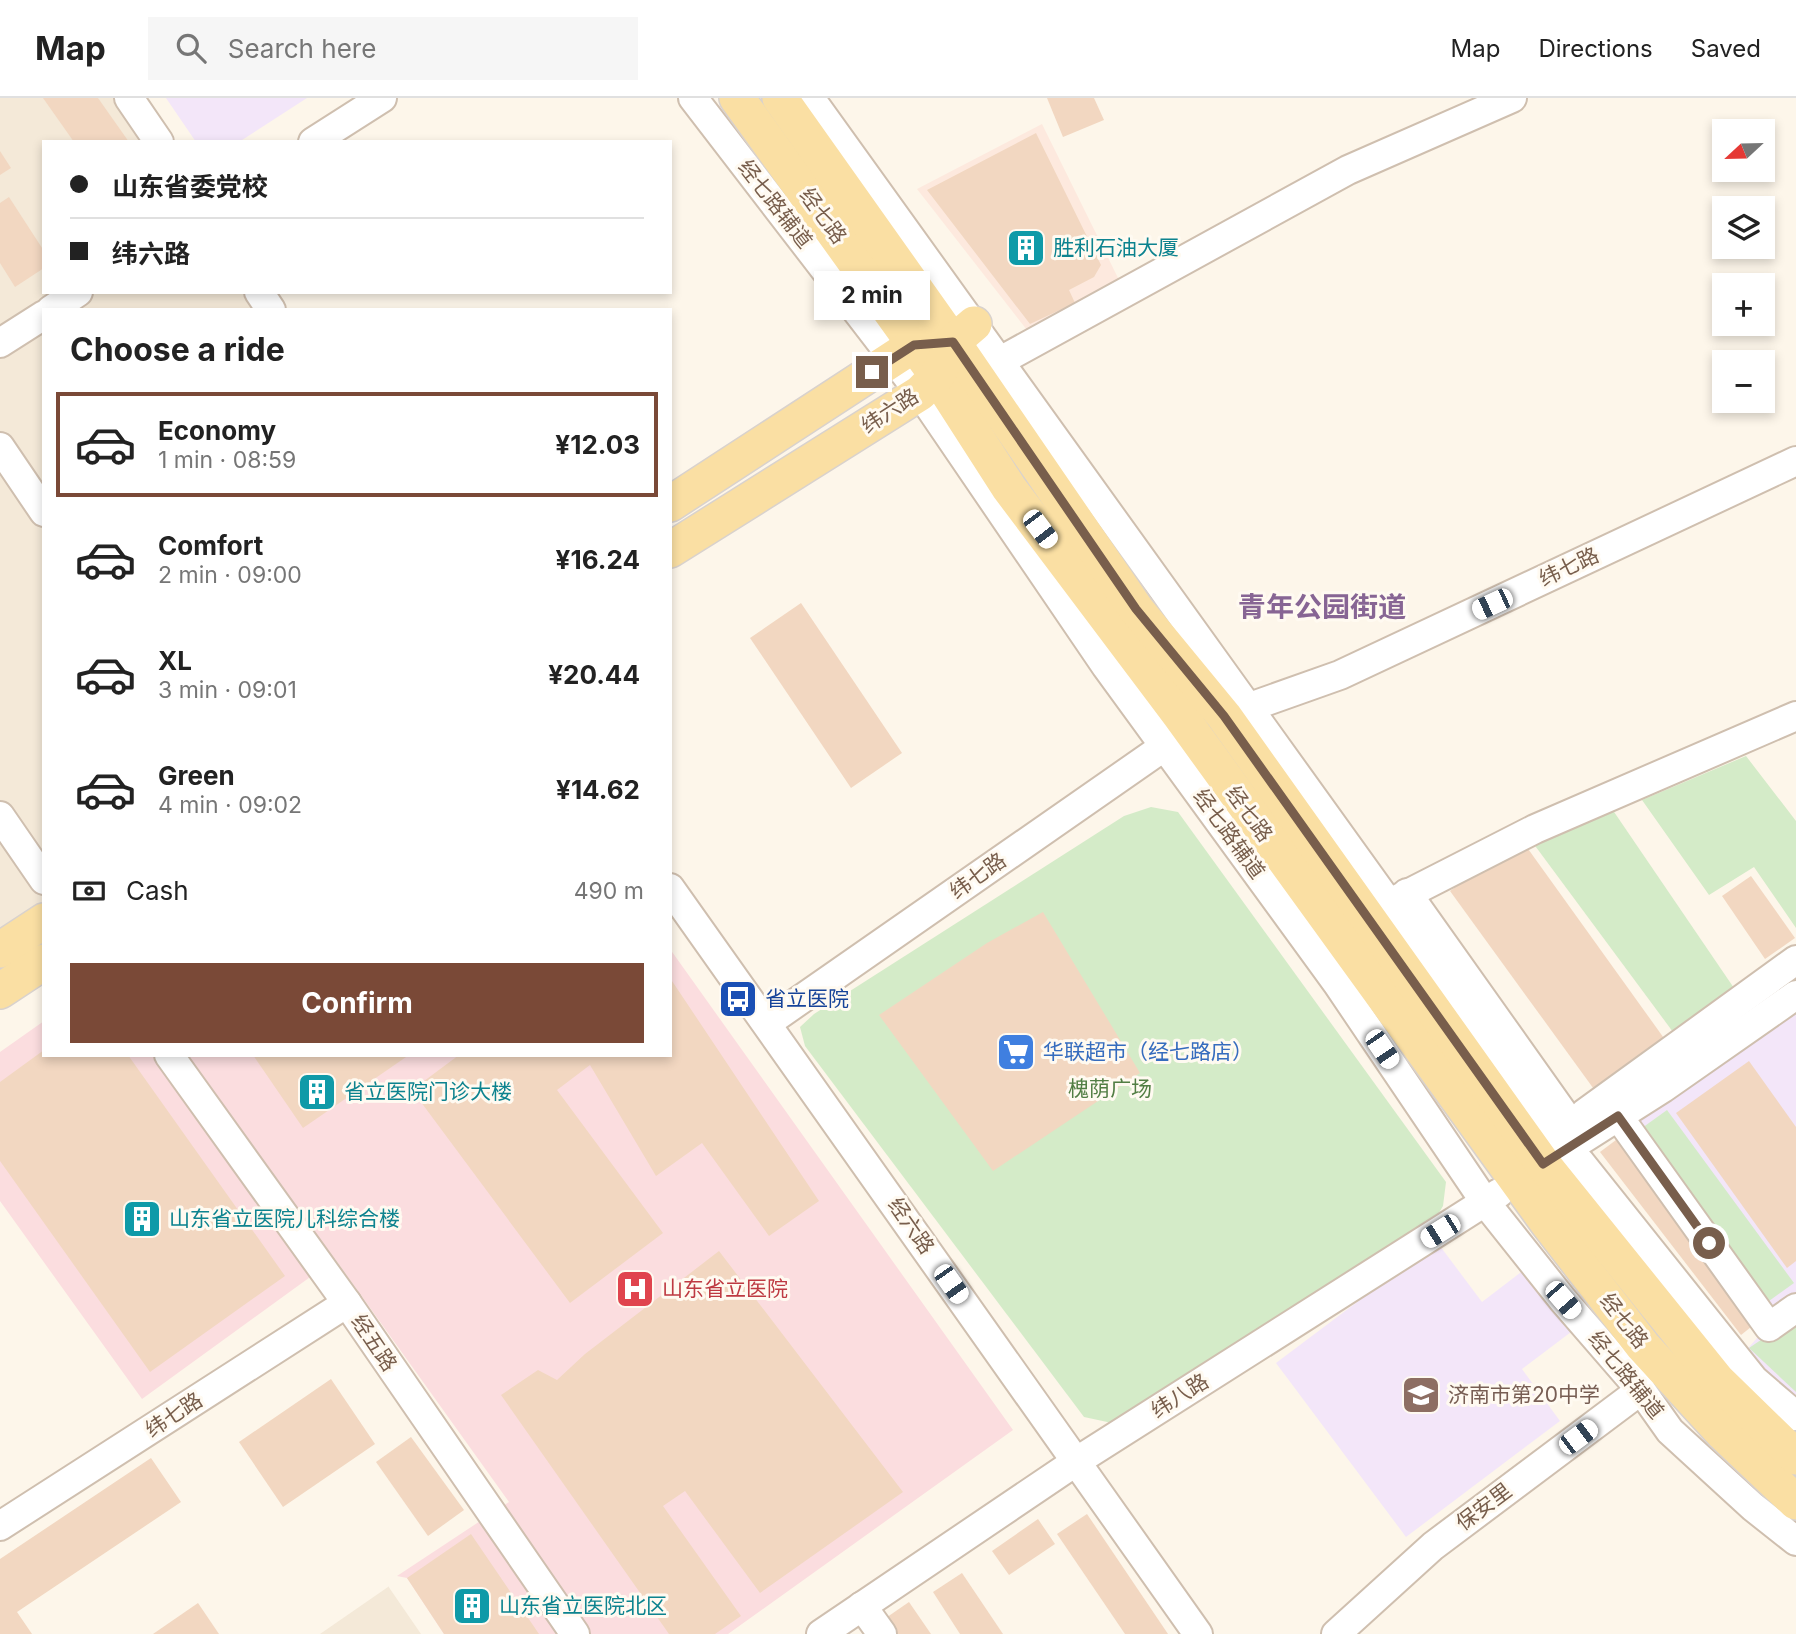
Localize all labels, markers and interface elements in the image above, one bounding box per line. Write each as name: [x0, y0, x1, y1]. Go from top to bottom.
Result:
search box: [148, 17, 638, 80]
text: Map: [35, 28, 106, 68]
icon: search: [172, 29, 210, 67]
text: Search here: [228, 33, 376, 64]
text: Map: [1451, 34, 1500, 63]
text: Directions: [1538, 34, 1653, 63]
text: Saved: [1691, 34, 1761, 63]
north arrow: [1712, 119, 1774, 182]
map controls: [1712, 119, 1775, 413]
street label: 经七路辅道: [733, 155, 818, 253]
text: 山东省委党校: [112, 171, 268, 202]
street label: 经七路: [795, 183, 852, 249]
button: layers: [1712, 196, 1775, 259]
building icon: 胜利石油大厦: [1005, 227, 1047, 269]
place label: 胜利石油大厦: [1053, 235, 1179, 260]
text: 纬六路: [112, 238, 190, 269]
callout: 2 min: [814, 271, 930, 320]
button: +: [1712, 273, 1775, 336]
text: 2 min: [841, 281, 903, 309]
text: Choose a ride: [70, 330, 285, 369]
button: −: [1712, 350, 1775, 413]
route end: [856, 356, 888, 388]
street label: 纬六路: [857, 383, 923, 438]
icon: car: [74, 413, 137, 476]
text: Economy: [158, 415, 276, 446]
text: ¥12.03: [555, 429, 640, 460]
text: 1 min · 08:59: [158, 446, 296, 474]
car: [1019, 506, 1062, 552]
icon: car: [74, 528, 137, 591]
text: Comfort: [158, 530, 263, 561]
street label: 纬七路: [1535, 542, 1603, 591]
text: ¥16.24: [556, 544, 640, 575]
text: 2 min · 09:00: [158, 561, 302, 589]
car: [1469, 586, 1516, 622]
district label: 青年公园街道: [1238, 590, 1406, 624]
icon: car: [74, 643, 137, 706]
text: XL: [158, 645, 192, 676]
text: ¥20.44: [548, 659, 640, 690]
text: 3 min · 09:01: [158, 676, 297, 704]
icon: car: [74, 758, 137, 821]
text: Green: [158, 760, 235, 791]
text: ¥14.62: [556, 774, 640, 805]
street label: 经七路: [1221, 781, 1278, 847]
street label: 经七路辅道: [1188, 784, 1270, 884]
text: 4 min · 09:02: [158, 791, 302, 819]
street label: 纬七路: [945, 847, 1011, 904]
icon: cash: [70, 872, 108, 910]
text: Cash: [126, 875, 189, 906]
text: 490 m: [574, 877, 644, 905]
button: Confirm: [70, 963, 644, 1043]
bus stop icon: 省立医院: [717, 978, 759, 1020]
place label: 省立医院: [765, 986, 849, 1011]
car: [1362, 1026, 1403, 1072]
supermarket icon: 华联超市（经七路店）: [995, 1031, 1037, 1073]
place label: 华联超市（经七路店）: [1043, 1039, 1253, 1064]
building icon: 省立医院门诊大楼: [296, 1071, 338, 1113]
park label: 槐荫广场: [1068, 1076, 1152, 1101]
place label: 省立医院门诊大楼: [344, 1079, 512, 1104]
street label: 经六路: [883, 1193, 940, 1259]
building icon: 山东省立医院儿科综合楼: [121, 1198, 163, 1240]
place label: 山东省立医院儿科综合楼: [169, 1206, 400, 1231]
car: [1417, 1211, 1464, 1251]
route start: [1693, 1227, 1725, 1259]
car: [931, 1261, 972, 1307]
hospital icon: 山东省立医院: [614, 1268, 656, 1310]
place label: 山东省立医院: [662, 1276, 788, 1301]
car: [1542, 1277, 1585, 1323]
street label: 经七路: [1595, 1288, 1654, 1353]
street label: 经五路: [346, 1310, 402, 1376]
street label: 经七路辅道: [1584, 1326, 1669, 1423]
street label: 纬八路: [1146, 1368, 1213, 1423]
school or university icon: 济南市第20中学: [1400, 1374, 1442, 1416]
place label: 济南市第20中学: [1448, 1382, 1600, 1407]
street label: 纬七路: [141, 1387, 207, 1442]
car: [1555, 1416, 1602, 1458]
street label: 保安里: [1451, 1478, 1516, 1536]
building icon: 山东省立医院北区: [451, 1585, 493, 1627]
place label: 山东省立医院北区: [499, 1593, 667, 1618]

